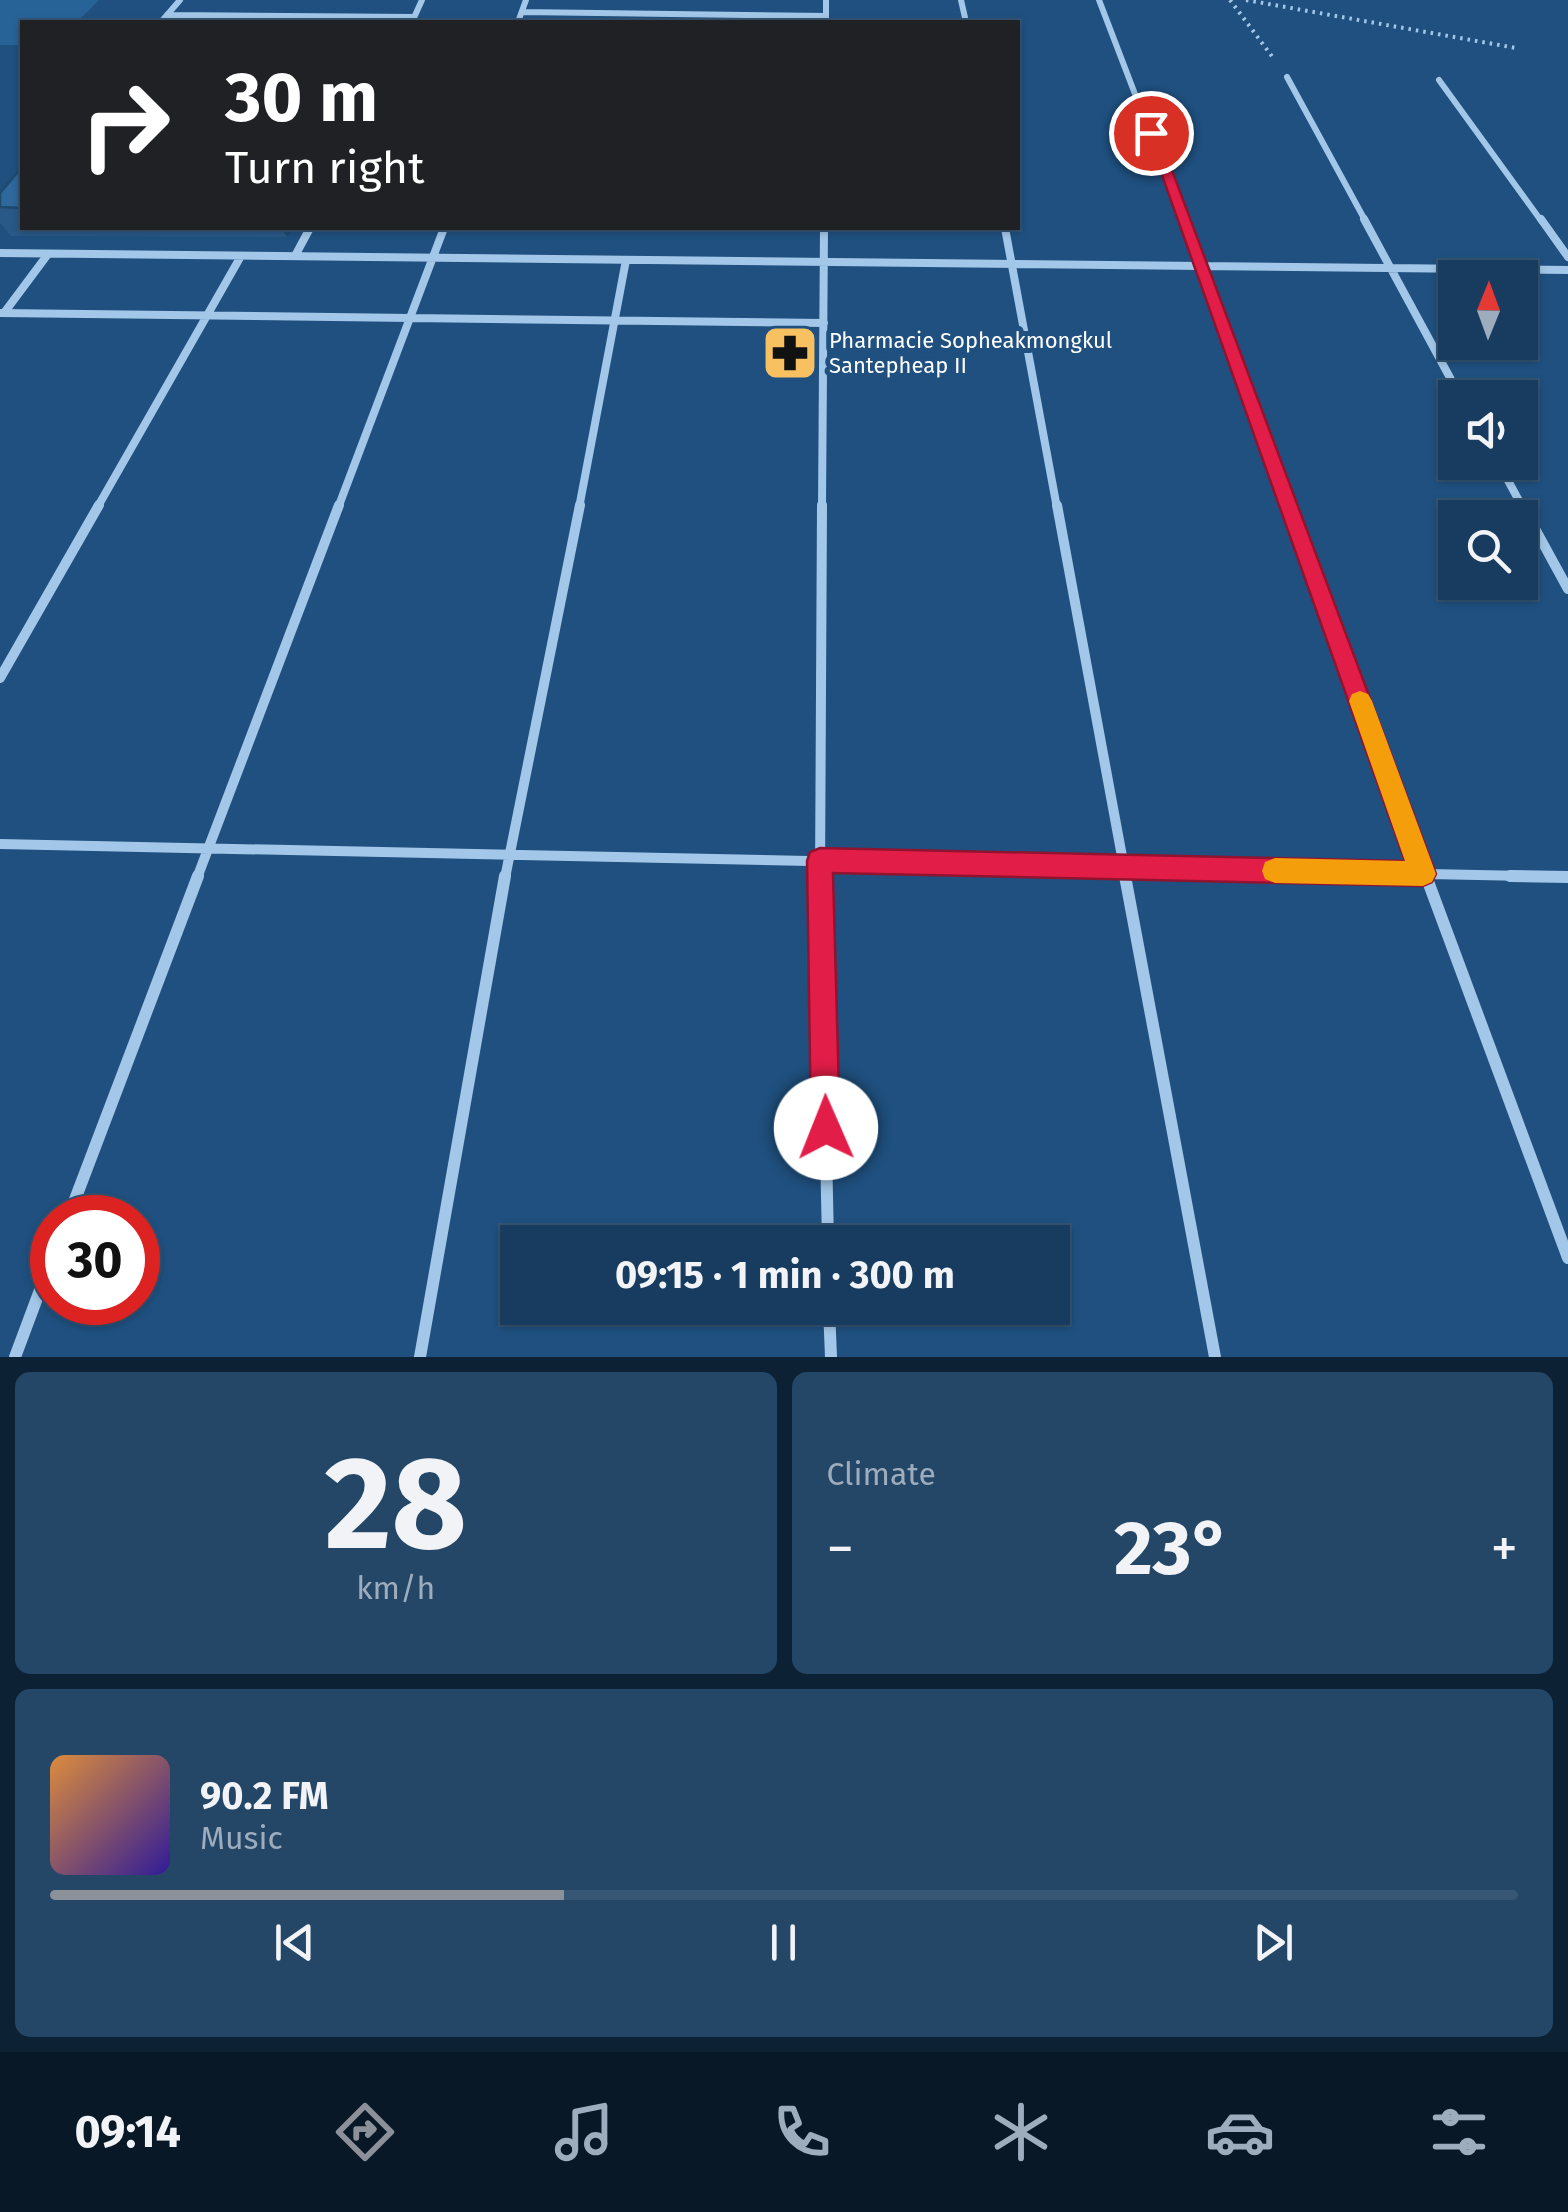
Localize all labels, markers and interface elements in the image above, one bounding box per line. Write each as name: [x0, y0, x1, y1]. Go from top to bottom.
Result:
text: 30 m: [225, 56, 378, 140]
icon: right: [60, 60, 190, 190]
pin: [1109, 91, 1194, 176]
icon: arrive: [1124, 106, 1179, 161]
text: Turn right: [225, 141, 424, 195]
north arrow: [1438, 260, 1538, 360]
map controls: [1438, 260, 1538, 600]
pharmacy icon: Pharmacie Sopheakmongkul Santepheap II: [760, 323, 820, 383]
place label: Pharmacie Sopheakmongkul Santepheap II: [829, 327, 1112, 379]
button: sound: [1438, 380, 1538, 480]
button: search: [1438, 500, 1538, 600]
position arrow: [774, 1076, 878, 1180]
speed limit sign: 30: [30, 1195, 160, 1325]
text: 09:15 · 1 min · 300 m: [615, 1252, 955, 1298]
text: 28: [324, 1426, 467, 1582]
text: Climate: [827, 1455, 936, 1493]
text: 23°: [1114, 1504, 1231, 1594]
text: −: [827, 1516, 854, 1582]
text: +: [1491, 1516, 1518, 1582]
text: km/h: [356, 1569, 435, 1607]
text: 90.2 FM: [200, 1773, 329, 1819]
text: Music: [200, 1819, 283, 1857]
icon: previous: [267, 1915, 322, 1970]
icon: pause: [756, 1915, 811, 1970]
icon: next: [1246, 1915, 1301, 1970]
icon: directions: [330, 2097, 400, 2167]
icon: music: [549, 2097, 619, 2167]
icon: phone: [767, 2097, 837, 2167]
icon: climate: [986, 2097, 1056, 2167]
icon: car: [1205, 2097, 1275, 2167]
icon: filters: [1424, 2097, 1494, 2167]
text: 09:14: [74, 2105, 181, 2159]

